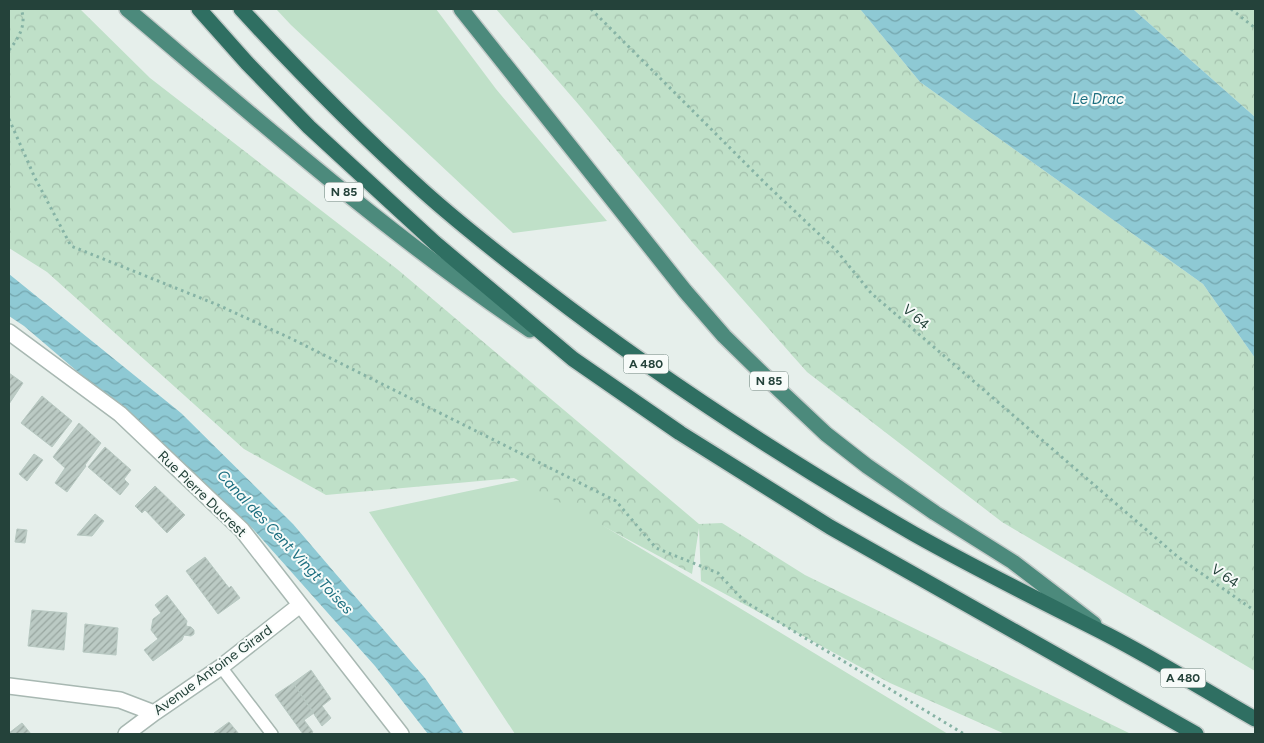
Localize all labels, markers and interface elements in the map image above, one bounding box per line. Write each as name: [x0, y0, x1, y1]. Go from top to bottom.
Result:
water label: Le Drac: [1072, 90, 1124, 108]
road number: N 85: [325, 182, 363, 202]
street label: V 64: [899, 301, 933, 333]
road number: A 480: [624, 354, 668, 374]
road number: N 85: [750, 372, 788, 391]
street label: Rue Pierre Ducrest: [154, 447, 250, 541]
water label: Canal des Cent Vingt Toises: [213, 466, 357, 618]
street label: V 64: [1208, 560, 1242, 592]
street label: Avenue Antoine Girard: [150, 621, 276, 719]
road number: A 480: [1160, 668, 1206, 688]

